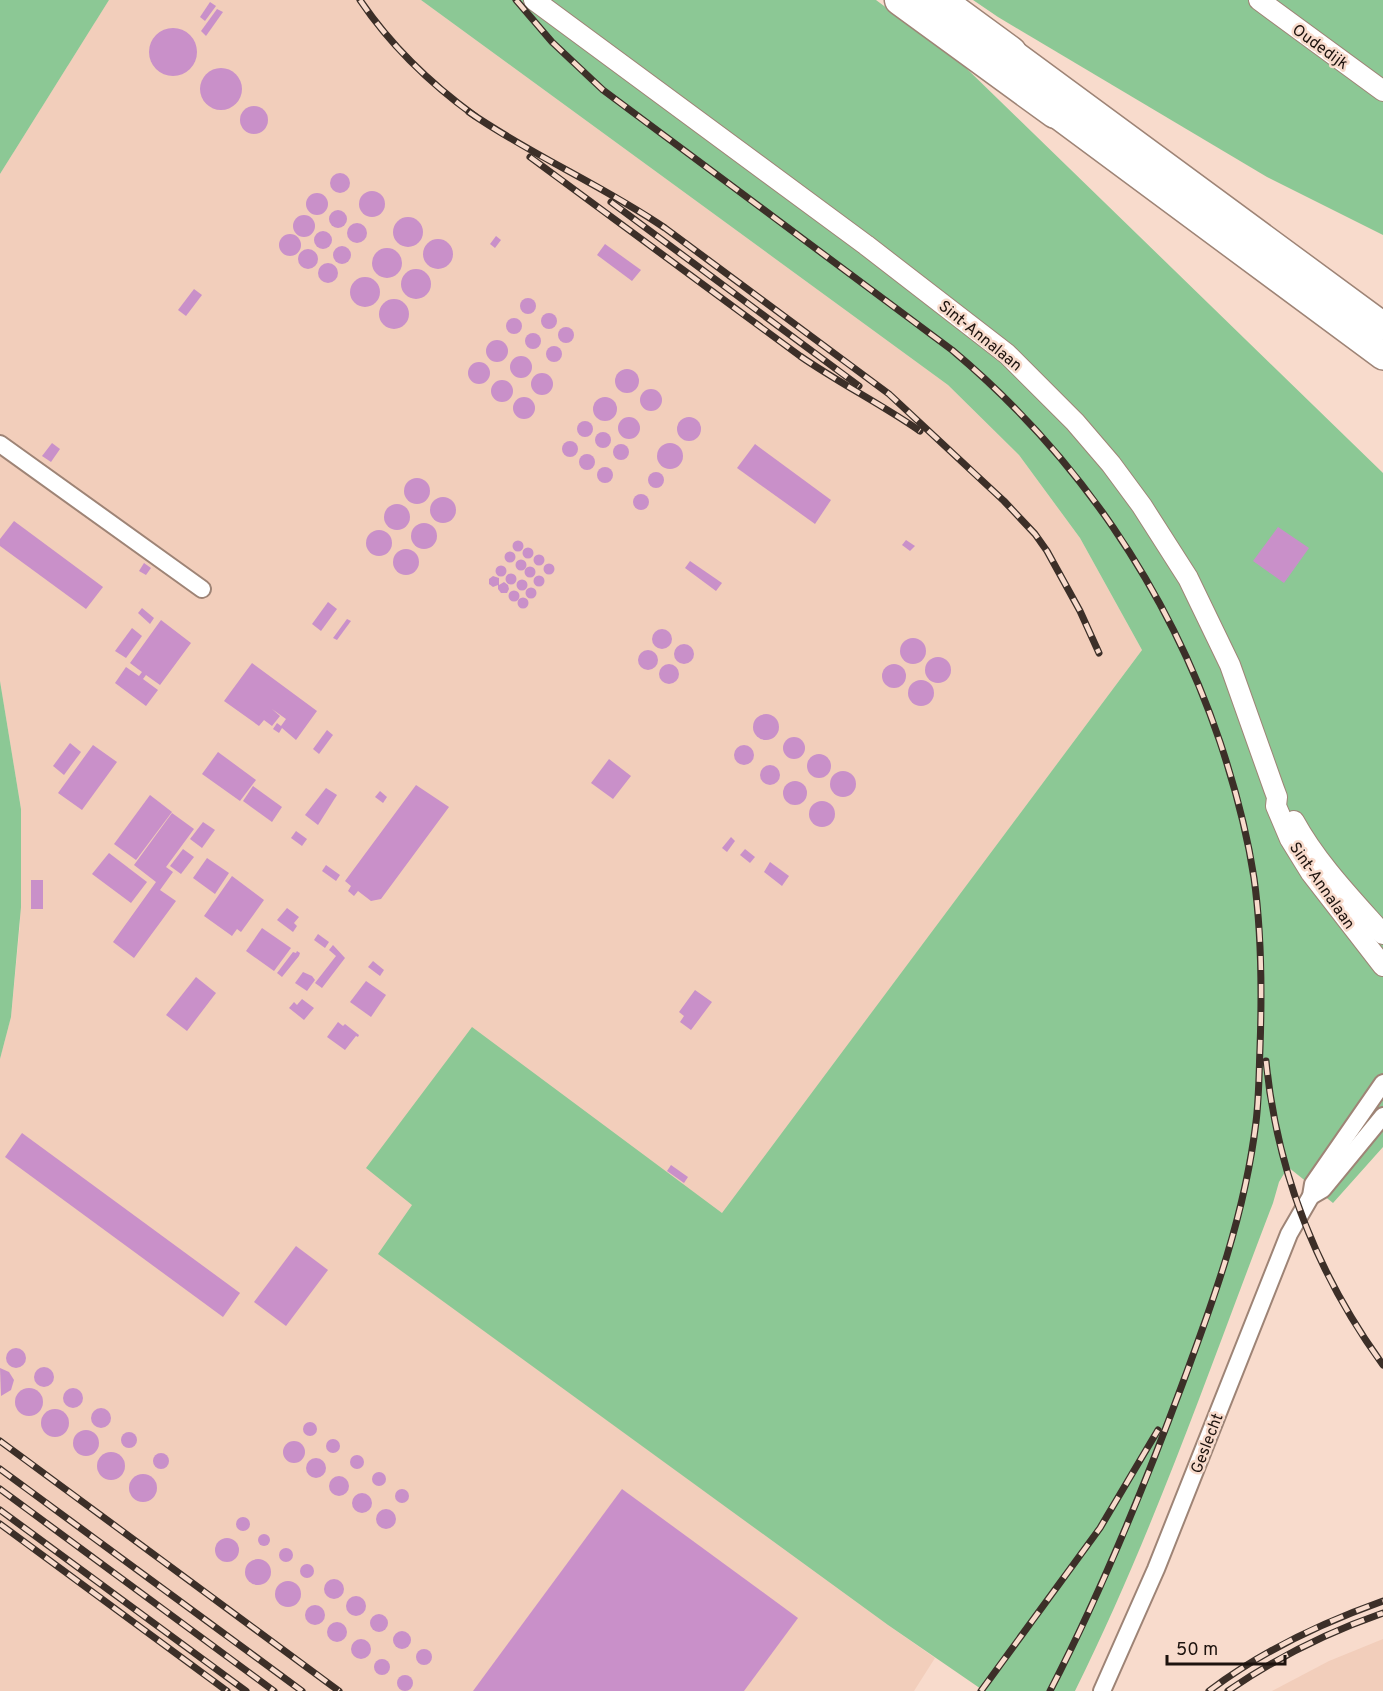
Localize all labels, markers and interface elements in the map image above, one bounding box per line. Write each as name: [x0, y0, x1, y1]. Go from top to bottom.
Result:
street label: Oudedijk: [1288, 21, 1352, 75]
street label: Sint-Annalaan: [934, 297, 1026, 376]
street label: Sint-Annalaan: [1284, 839, 1359, 934]
street label: Geslecht: [1187, 1411, 1228, 1477]
scale bar: [1167, 1628, 1286, 1666]
text: 50 m: [1176, 1639, 1218, 1662]

